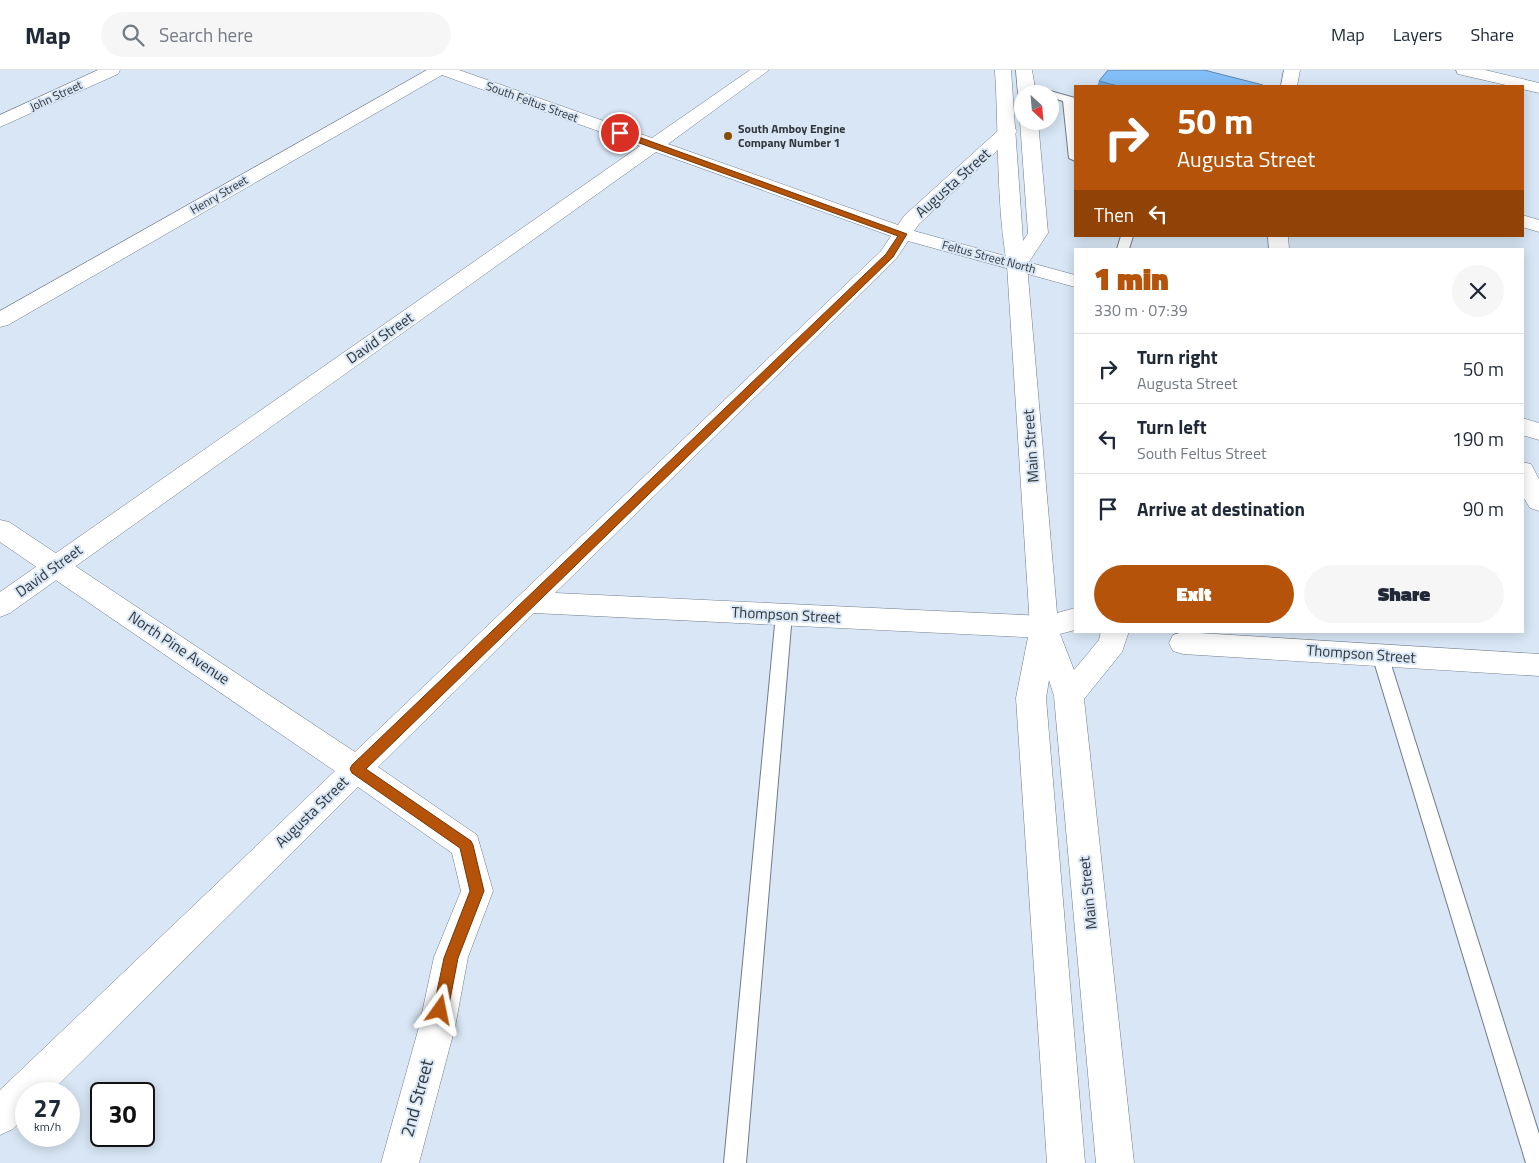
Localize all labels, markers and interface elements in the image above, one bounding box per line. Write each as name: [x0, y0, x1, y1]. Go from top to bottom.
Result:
search box: [101, 12, 451, 57]
text: Map: [25, 17, 71, 53]
text: Search here: [159, 20, 253, 49]
icon: search: [119, 21, 147, 49]
text: Map: [1331, 21, 1365, 48]
text: Layers: [1393, 21, 1442, 48]
text: Share: [1470, 21, 1514, 48]
street label: John Street: [26, 75, 86, 116]
street label: South Feltus Street: [483, 76, 582, 127]
north arrow: [1014, 85, 1059, 130]
map controls: [1014, 85, 1059, 130]
text: 50 m: [1177, 94, 1253, 148]
icon: right: [1094, 105, 1159, 170]
pin: [599, 112, 641, 154]
icon: arrive: [606, 119, 634, 147]
place label: South Amboy Engine Company Number 1: [738, 119, 845, 152]
marker: South Amboy Engine Company Number 1: [722, 130, 734, 142]
street label: Augusta Street: [910, 142, 996, 223]
text: Augusta Street: [1177, 142, 1315, 176]
street label: Henry Street: [186, 170, 252, 219]
text: Then: [1094, 200, 1134, 229]
icon: left: [1144, 200, 1172, 228]
street label: Feltus Street North: [940, 235, 1038, 278]
text: 1 min: [1094, 256, 1169, 302]
button: close: [1452, 265, 1504, 317]
text: 330 m · 07:39: [1094, 298, 1188, 322]
street label: David Street: [341, 306, 419, 369]
text: Turn right: [1137, 342, 1218, 371]
text: 50 m: [1463, 354, 1504, 383]
icon: right: [1094, 355, 1122, 383]
text: Augusta Street: [1137, 371, 1238, 395]
street label: Main Street: [1016, 408, 1045, 483]
text: Turn left: [1137, 412, 1207, 441]
text: 190 m: [1452, 424, 1504, 453]
icon: left: [1094, 425, 1122, 453]
text: South Feltus Street: [1137, 441, 1267, 465]
text: Arrive at destination: [1137, 494, 1305, 523]
text: 90 m: [1463, 494, 1504, 523]
icon: arrive: [1094, 495, 1122, 523]
street label: David Street: [11, 538, 87, 603]
button: Exit: [1094, 565, 1294, 623]
button: Share: [1304, 565, 1504, 623]
street label: Thompson Street: [731, 600, 842, 629]
street label: North Pine Avenue: [124, 605, 235, 690]
street label: Thompson Street: [1306, 638, 1417, 669]
street label: Augusta Street: [270, 770, 354, 853]
street label: Main Street: [1072, 855, 1103, 931]
position arrow: [413, 983, 465, 1035]
street label: 2nd Street: [393, 1055, 440, 1140]
speed limit sign: 30: [90, 1082, 155, 1147]
text: 27: [33, 1089, 62, 1127]
text: km/h: [34, 1117, 61, 1136]

